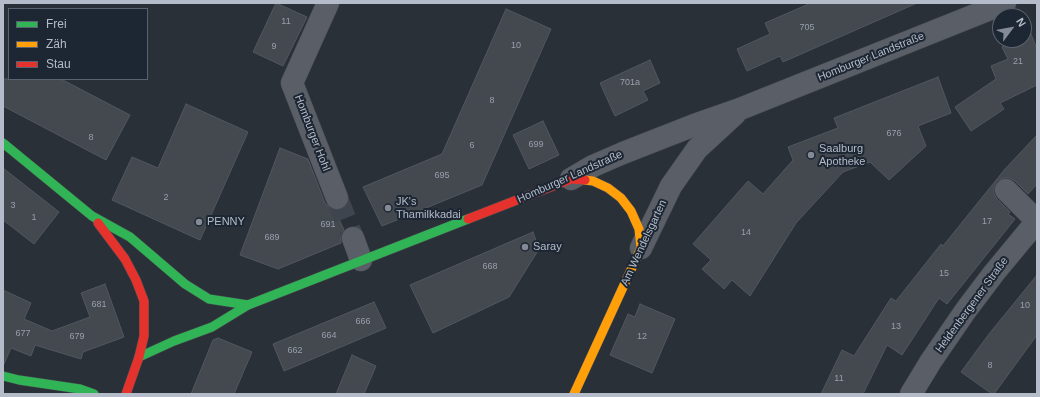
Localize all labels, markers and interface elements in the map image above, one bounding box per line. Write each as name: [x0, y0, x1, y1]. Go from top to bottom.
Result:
legend: [8, 8, 148, 80]
north arrow: [992, 8, 1032, 48]
text: N: [1014, 16, 1029, 29]
text: Frei: [46, 17, 67, 31]
house number: 11: [281, 17, 291, 27]
house number: 705: [799, 23, 815, 33]
street label: Homburger Landstraße: [816, 30, 926, 84]
text: Zäh: [46, 37, 67, 51]
house number: 10: [511, 41, 521, 51]
house number: 9: [271, 42, 277, 52]
text: Stau: [46, 57, 71, 71]
house number: 21: [1013, 57, 1023, 67]
house number: 701a: [620, 78, 640, 88]
street label: Homburger Hohl: [291, 93, 333, 173]
house number: 8: [489, 96, 495, 106]
house number: 676: [886, 129, 902, 139]
house number: 8: [88, 133, 94, 143]
house number: 699: [528, 140, 544, 150]
house number: 6: [469, 141, 475, 151]
place label: Saalburg Apotheke: [819, 142, 865, 168]
street label: Homburger Landstraße: [515, 148, 625, 206]
marker: Saalburg Apotheke: [806, 150, 816, 160]
house number: 695: [434, 171, 450, 181]
house number: 2: [163, 193, 169, 203]
place label: JK's Thamilkkadai: [396, 195, 461, 221]
street label: Am Wendelsgarten: [618, 198, 670, 288]
house number: 3: [10, 201, 16, 211]
marker: JK's Thamilkkadai: [383, 203, 393, 213]
house number: 1: [31, 213, 37, 223]
place label: PENNY: [207, 215, 245, 229]
marker: PENNY: [194, 217, 204, 227]
house number: 17: [982, 217, 992, 227]
house number: 691: [320, 220, 336, 230]
house number: 14: [741, 228, 751, 238]
house number: 689: [264, 233, 280, 243]
place label: Saray: [533, 240, 562, 254]
marker: Saray: [520, 242, 530, 252]
street label: Heldenbergener Straße: [933, 255, 1011, 355]
house number: 668: [482, 262, 498, 272]
house number: 15: [939, 269, 949, 279]
house number: 681: [91, 300, 107, 310]
house number: 10: [1020, 301, 1030, 311]
house number: 666: [355, 317, 371, 327]
house number: 13: [891, 322, 901, 332]
house number: 677: [15, 329, 31, 339]
house number: 664: [321, 331, 337, 341]
house number: 679: [69, 332, 85, 342]
house number: 12: [637, 332, 647, 342]
house number: 662: [287, 346, 303, 356]
house number: 8: [987, 361, 993, 371]
house number: 11: [834, 374, 844, 384]

